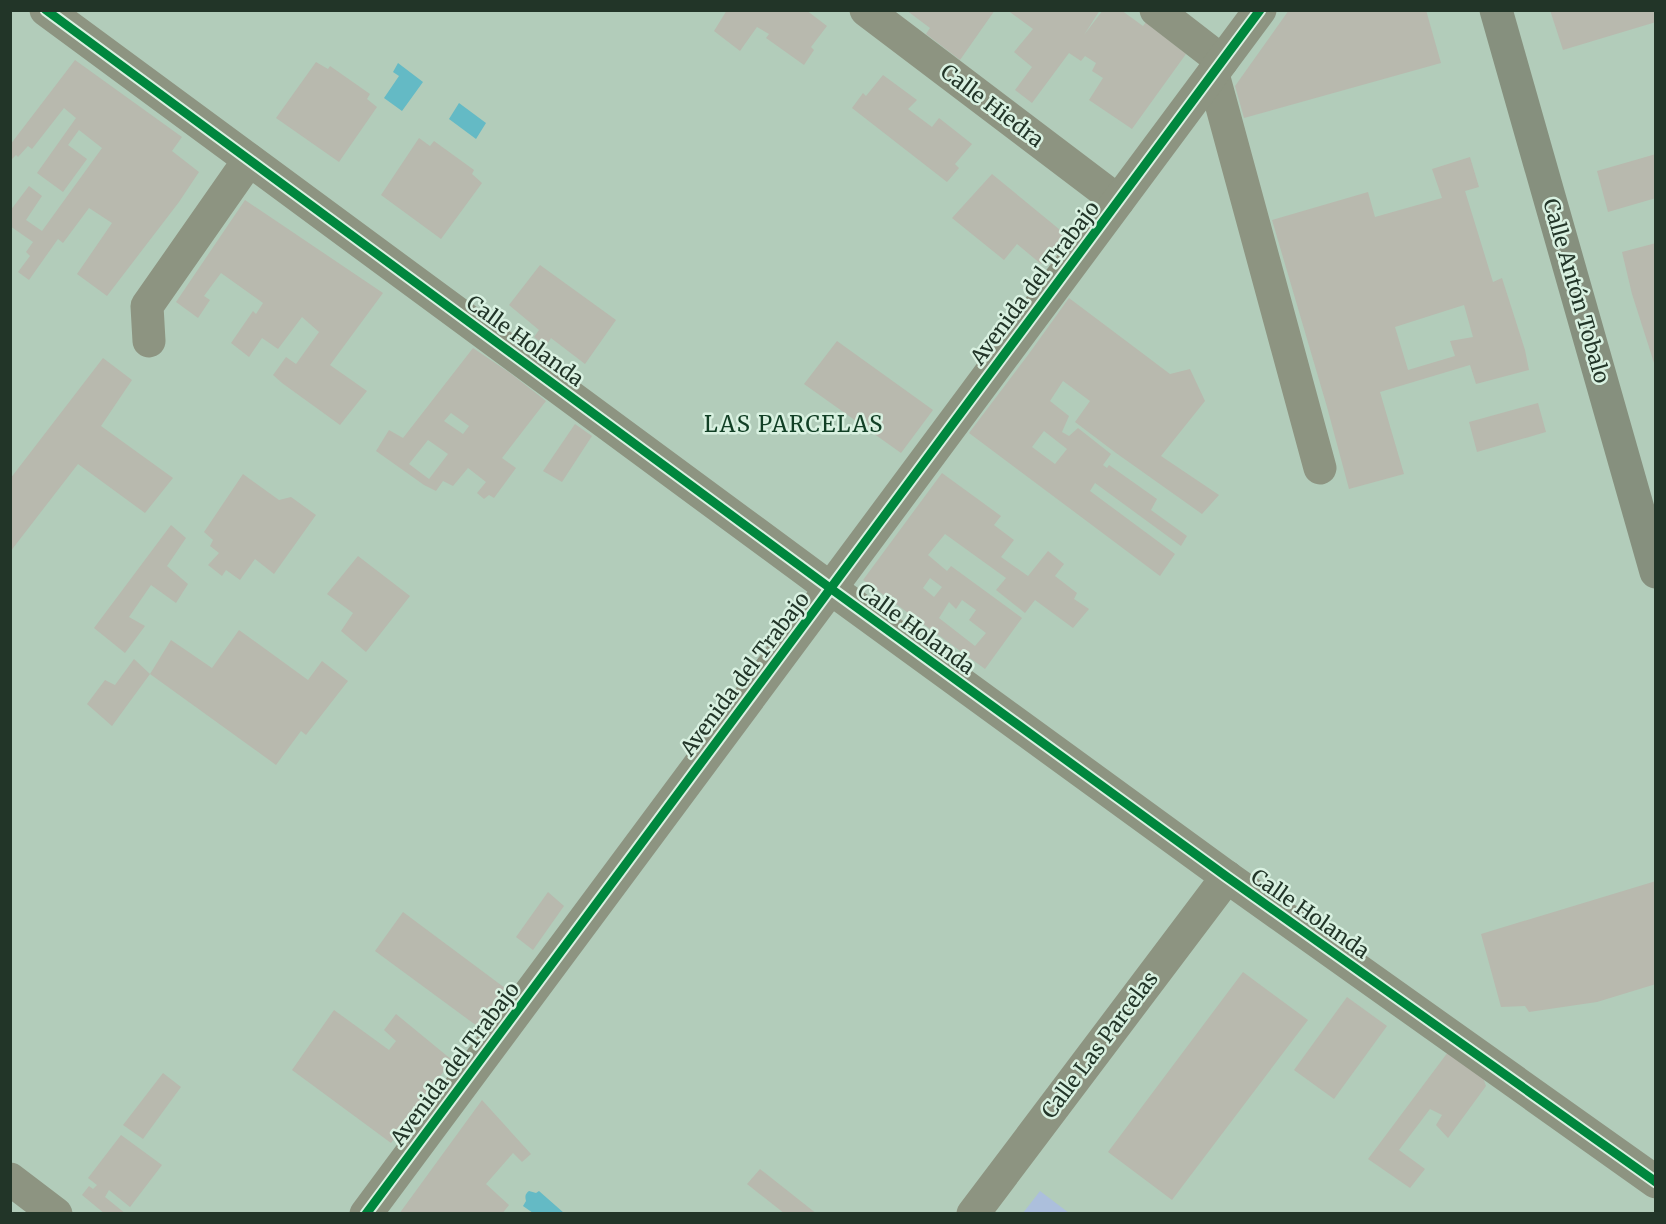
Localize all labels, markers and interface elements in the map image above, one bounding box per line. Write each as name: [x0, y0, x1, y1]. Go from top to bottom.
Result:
street label: Calle Hiedra: [935, 58, 1049, 153]
street label: Avenida del Trabajo: [964, 195, 1105, 371]
street label: Calle Antón Tobalo: [1537, 196, 1616, 386]
street label: Calle Holanda: [461, 289, 589, 392]
district label: LAS PARCELAS: [704, 410, 884, 438]
street label: Calle Holanda: [852, 577, 980, 680]
street label: Avenida del Trabajo: [674, 586, 815, 762]
street label: Calle Holanda: [1246, 863, 1375, 964]
street label: Calle Las Parcelas: [1035, 966, 1164, 1124]
street label: Avenida del Trabajo: [384, 976, 525, 1152]

